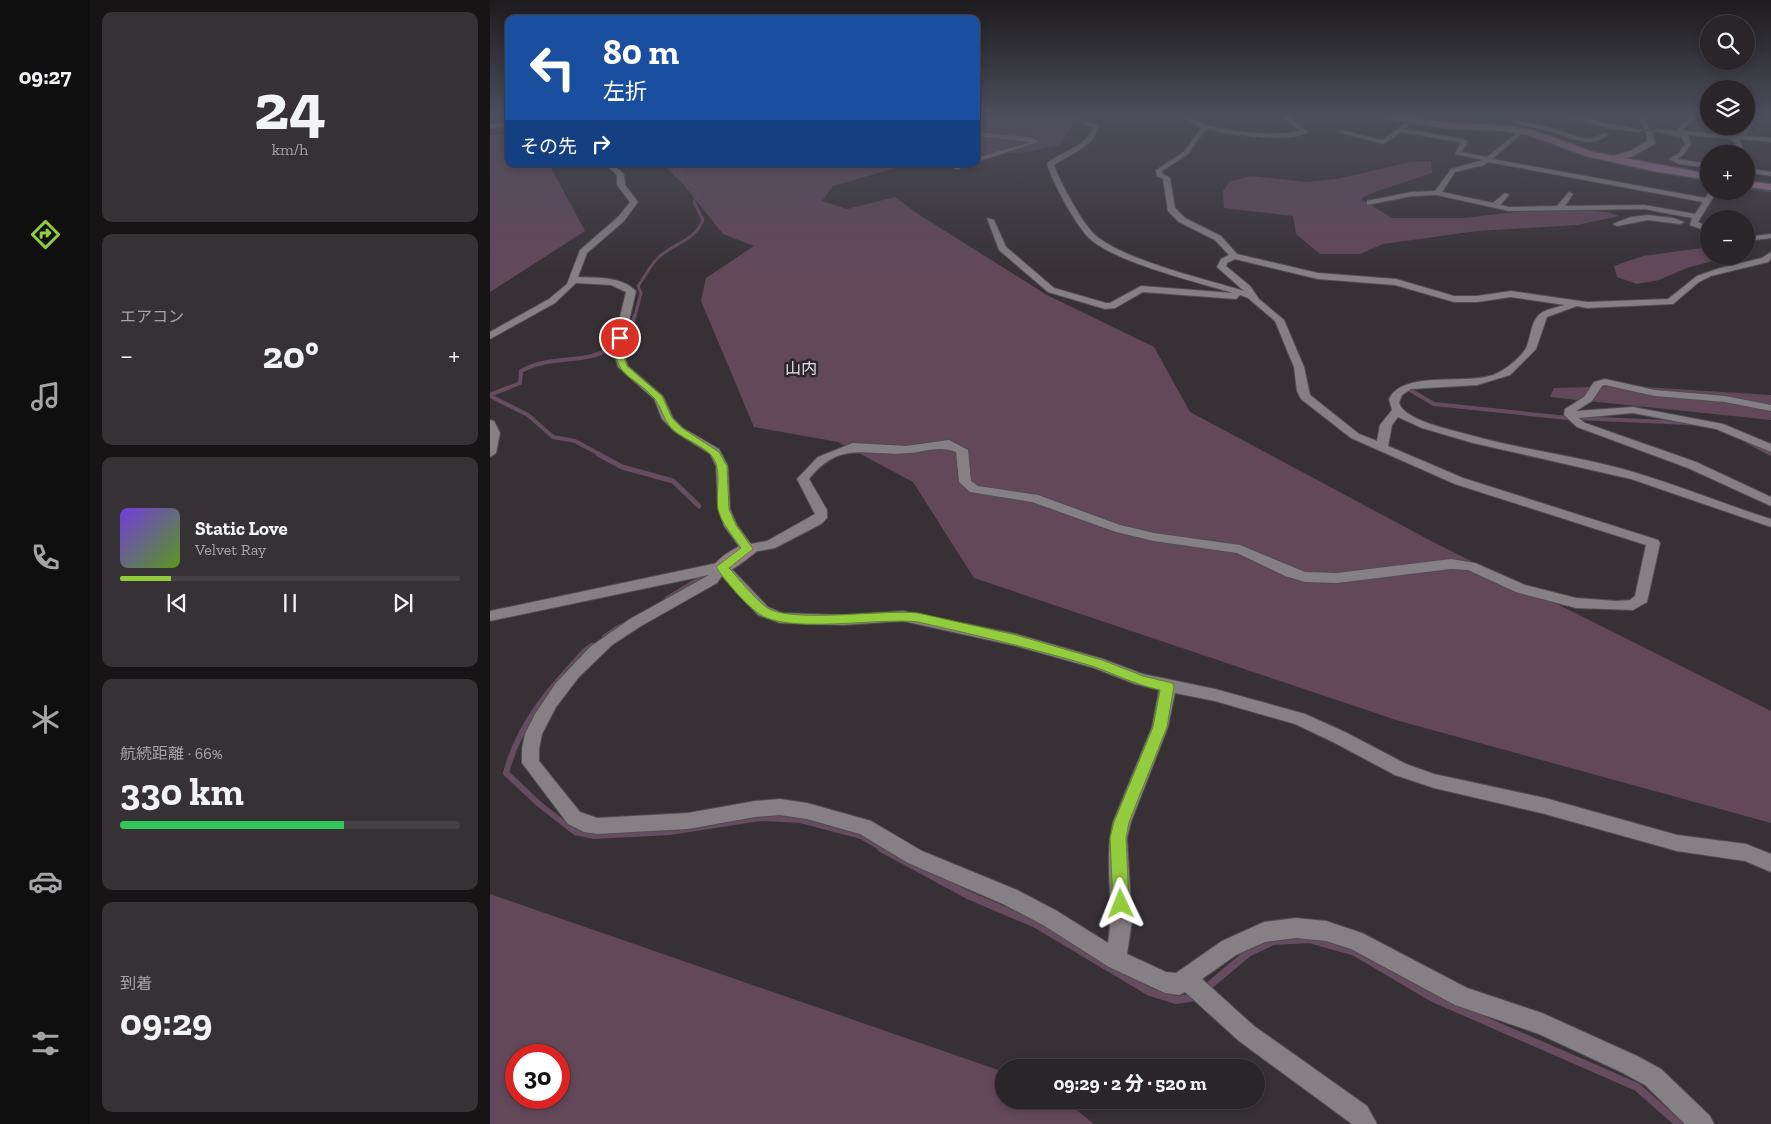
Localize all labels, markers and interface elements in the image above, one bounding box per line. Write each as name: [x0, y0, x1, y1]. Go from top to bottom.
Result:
map controls: [1700, 15, 1755, 265]
button: search: [1700, 15, 1755, 70]
text: 80 m: [603, 31, 679, 73]
icon: left: [520, 35, 585, 100]
text: 09:27: [19, 63, 71, 90]
text: 24: [254, 68, 326, 146]
text: 左折: [603, 78, 647, 105]
button: layers: [1700, 80, 1755, 135]
icon: right: [587, 130, 615, 158]
text: その先: [520, 135, 577, 158]
text: km/h: [272, 140, 308, 159]
button: +: [1700, 145, 1755, 200]
button: −: [1700, 210, 1755, 265]
icon: directions: [28, 217, 63, 252]
text: エアコン: [120, 307, 184, 326]
pin: [599, 317, 641, 359]
icon: arrive: [606, 324, 634, 352]
text: 20°: [263, 332, 319, 378]
text: −: [120, 339, 133, 372]
text: +: [448, 339, 460, 372]
district label: 山内: [785, 359, 817, 378]
icon: music: [28, 379, 63, 414]
text: Static Love: [195, 517, 288, 540]
icon: phone: [28, 540, 63, 575]
text: Velvet Ray: [195, 540, 266, 559]
icon: previous: [163, 589, 191, 617]
icon: pause: [276, 589, 304, 617]
icon: next: [389, 589, 417, 617]
icon: climate: [28, 702, 63, 737]
text: 航続距離 · 66%: [120, 744, 223, 763]
text: 330 km: [120, 769, 244, 815]
icon: car: [28, 864, 63, 899]
position arrow: [1094, 877, 1146, 929]
text: 到着: [120, 974, 152, 993]
text: 09:29: [120, 999, 212, 1045]
icon: filters: [28, 1026, 63, 1061]
speed limit sign: 30: [505, 1044, 570, 1109]
text: 09:29 · 2 分 · 520 m: [1053, 1072, 1207, 1095]

